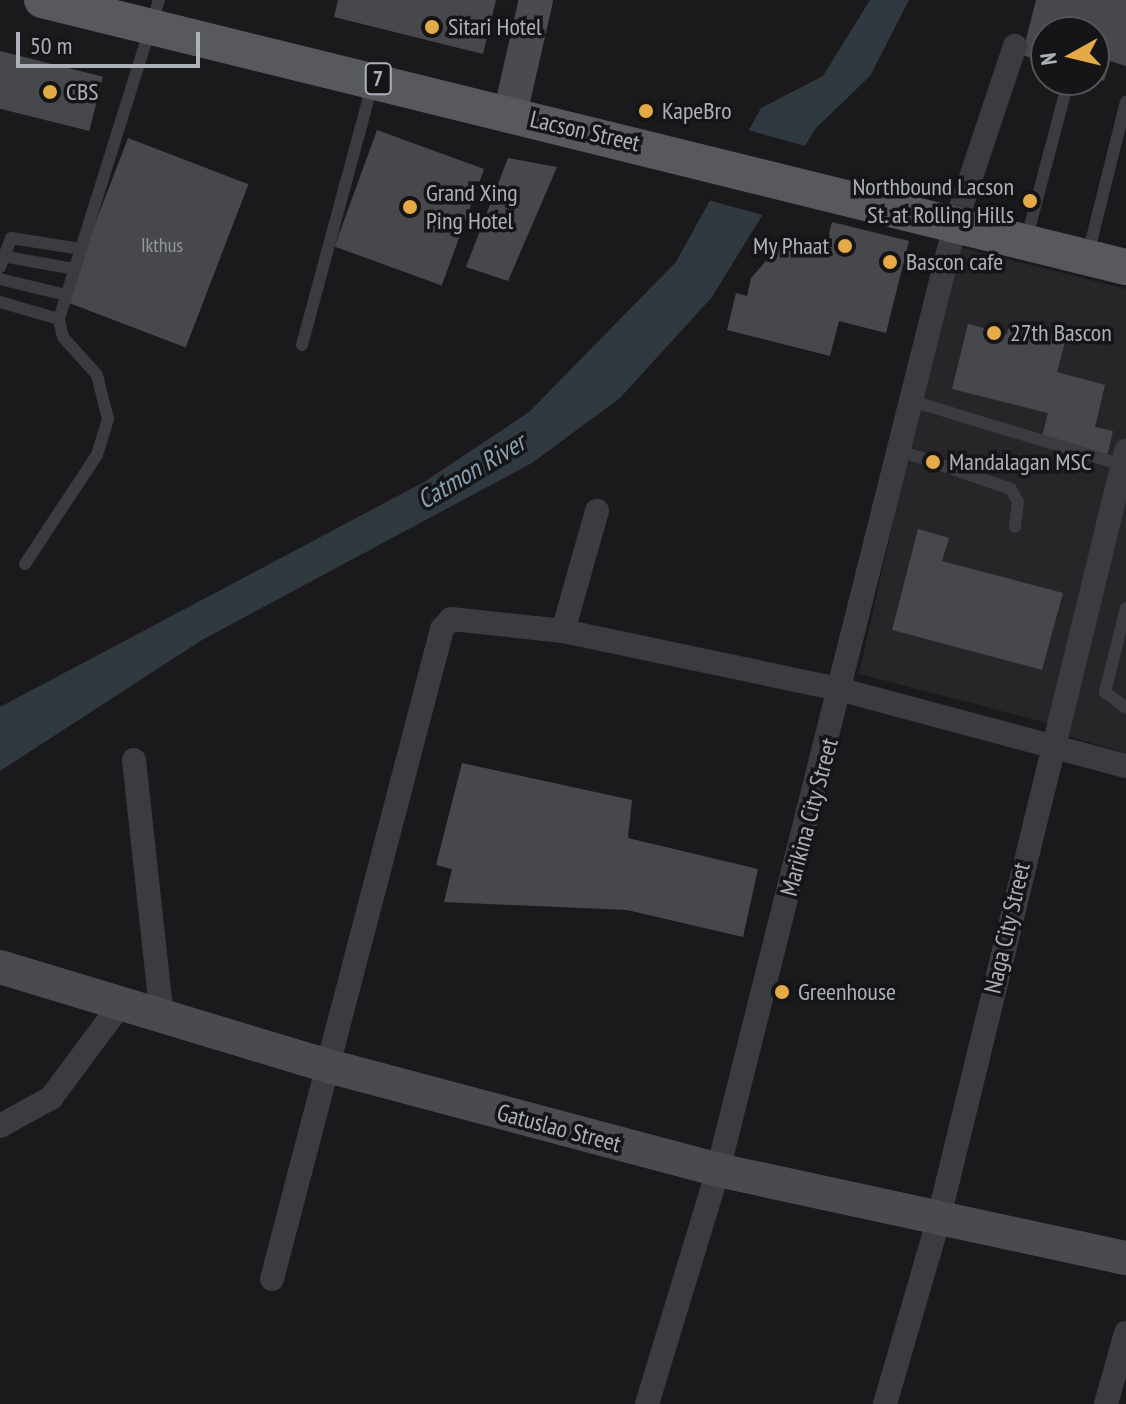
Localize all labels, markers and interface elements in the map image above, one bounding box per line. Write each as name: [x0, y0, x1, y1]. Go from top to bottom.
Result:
place label: Sitari Hotel: [448, 13, 542, 41]
scale bar: [20, 16, 204, 66]
north arrow: [1030, 16, 1110, 96]
marker: Sitari Hotel: [423, 18, 441, 36]
text: 50 m: [30, 30, 72, 61]
text: N: [1034, 51, 1063, 67]
road number: 7: [364, 61, 392, 97]
place label: CBS: [66, 78, 99, 106]
marker: CBS: [41, 83, 59, 101]
place label: KapeBro: [662, 97, 732, 125]
marker: KapeBro: [637, 102, 655, 120]
street label: Lacson Street: [527, 104, 643, 158]
place label: Northbound Lacson St. at Rolling Hills: [852, 173, 1014, 229]
place label: Grand Xing Ping Hotel: [426, 179, 518, 235]
marker: Northbound Lacson St. at Rolling Hills: [1021, 192, 1039, 210]
marker: Grand Xing Ping Hotel: [401, 198, 419, 216]
place label: My Phaat: [752, 232, 829, 260]
house number: Ikthus: [141, 233, 183, 257]
marker: My Phaat: [836, 237, 854, 255]
place label: Bascon cafe: [906, 248, 1003, 276]
marker: Bascon cafe: [881, 253, 899, 271]
place label: 27th Bascon: [1010, 319, 1112, 347]
marker: 27th Bascon: [985, 324, 1003, 342]
water label: Catmon River: [411, 427, 531, 515]
place label: Mandalagan MSC: [949, 448, 1092, 476]
marker: Mandalagan MSC: [924, 453, 942, 471]
street label: Marikina City Street: [774, 735, 844, 899]
street label: Naga City Street: [978, 859, 1036, 997]
place label: Greenhouse: [798, 978, 896, 1006]
marker: Greenhouse: [773, 983, 791, 1001]
street label: Gatuslao Street: [494, 1098, 624, 1158]

